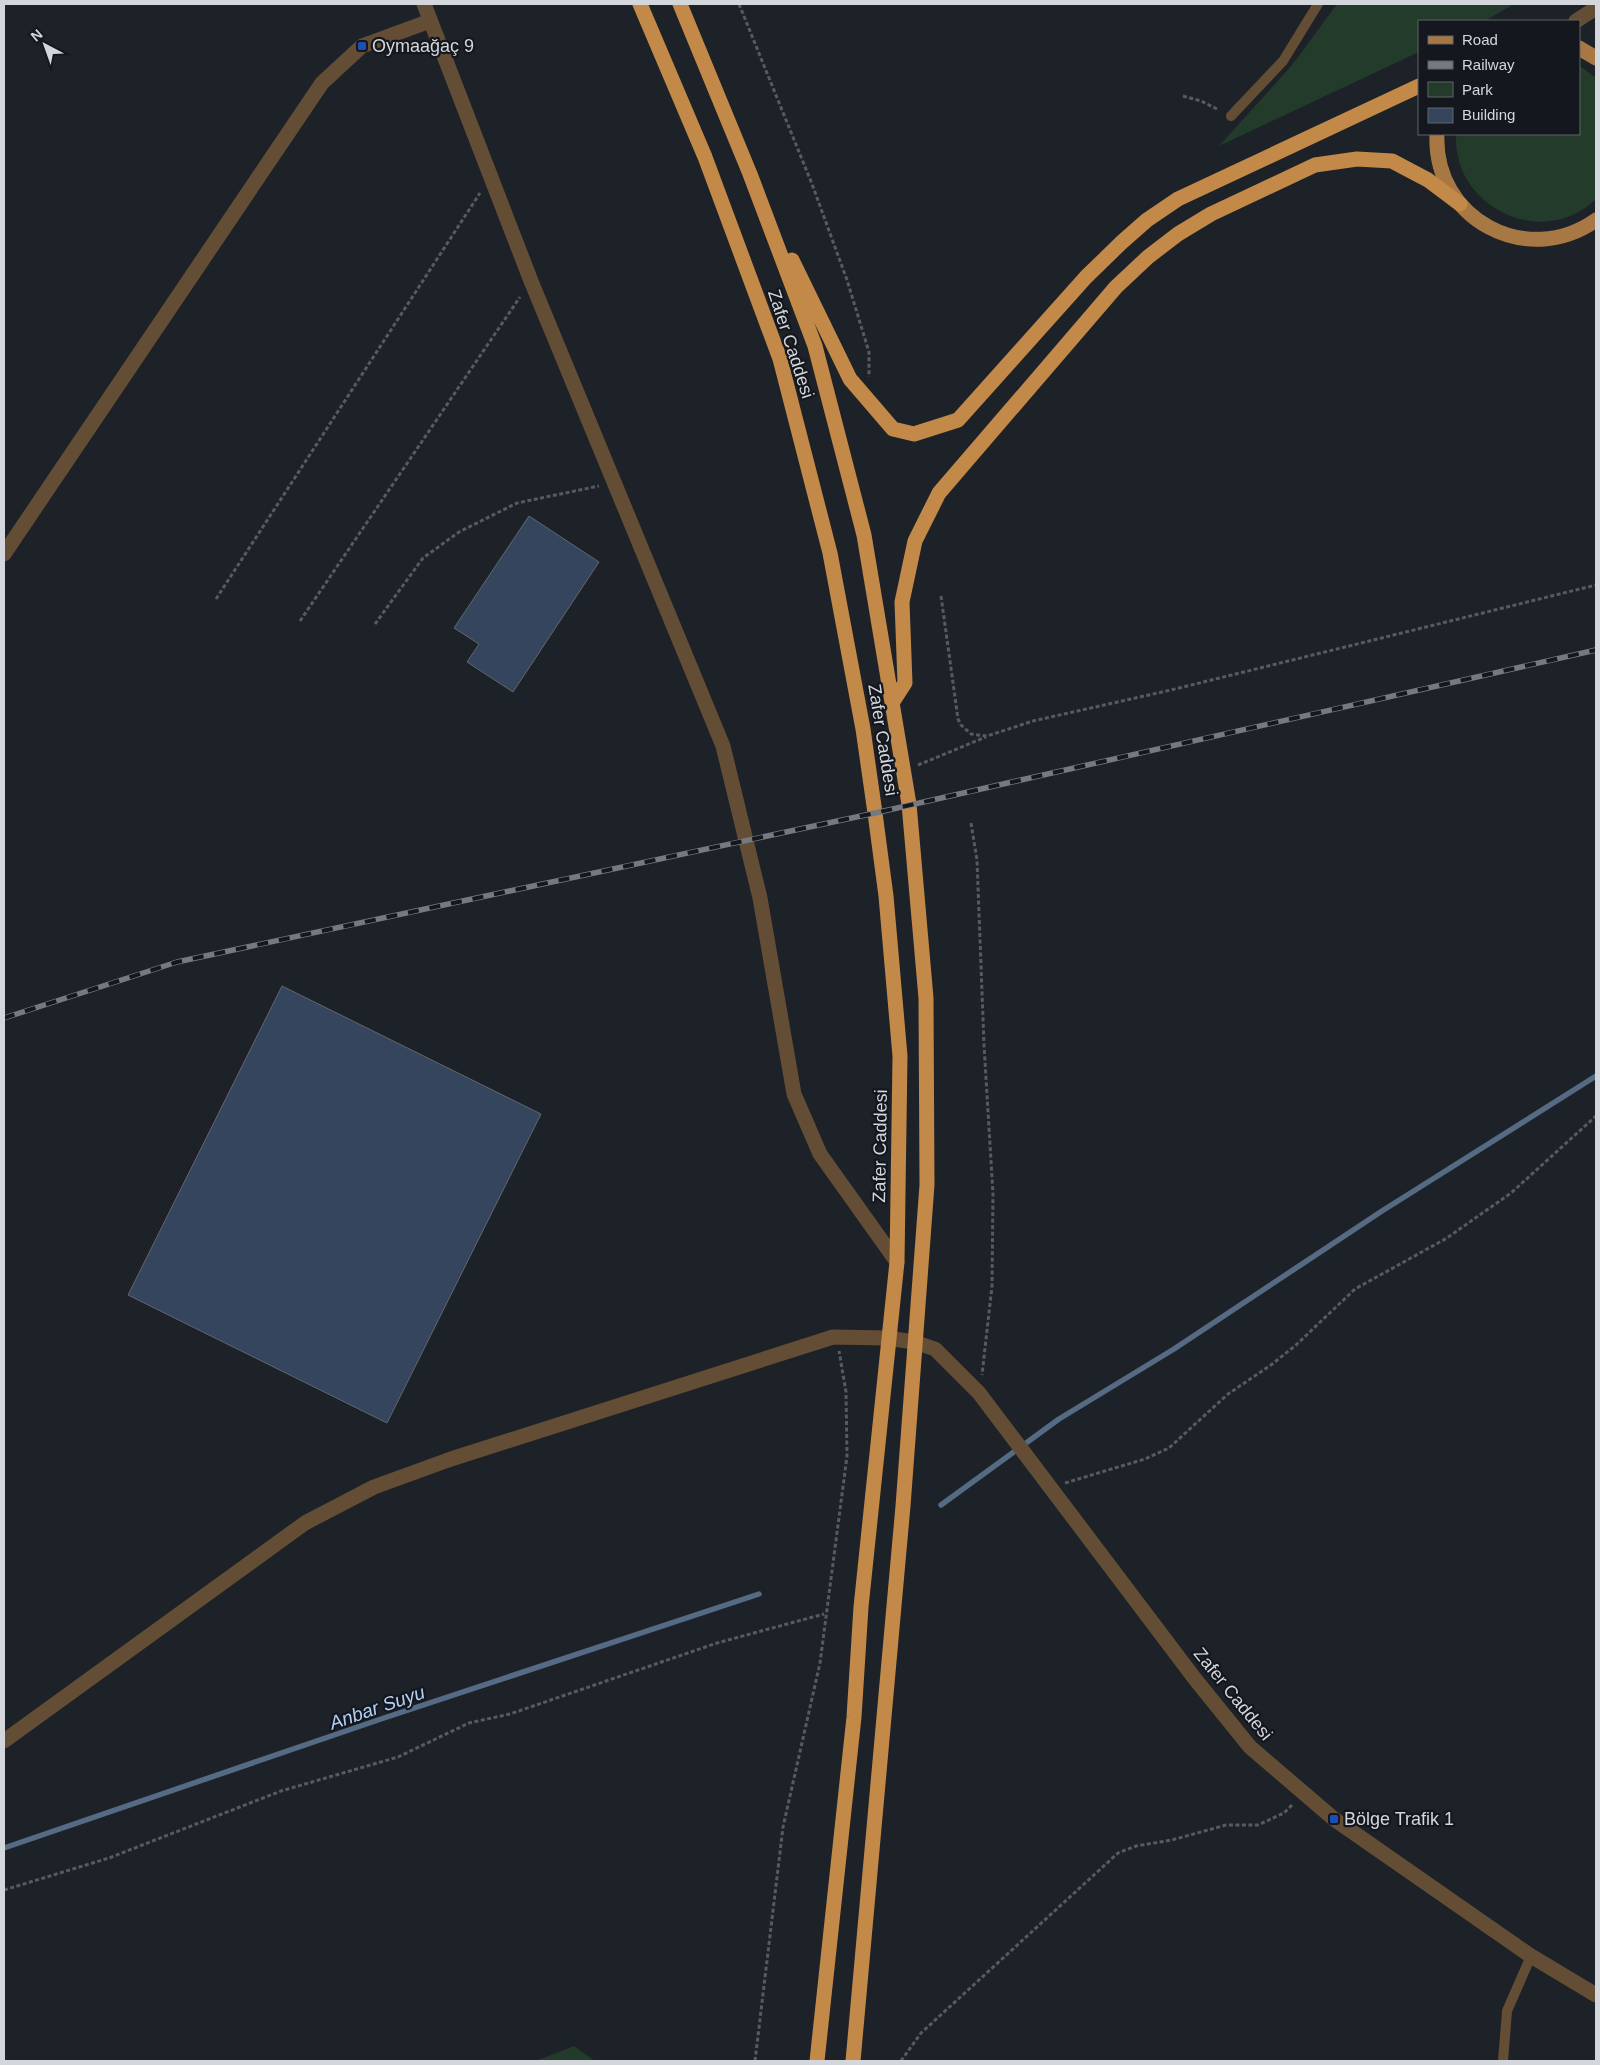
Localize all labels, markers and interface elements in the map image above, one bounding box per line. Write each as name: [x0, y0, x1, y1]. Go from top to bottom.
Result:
north arrow: [20, 20, 70, 70]
legend: [1418, 20, 1580, 135]
text: N: [27, 26, 46, 45]
text: Road: [1462, 31, 1498, 48]
place label: Oymaağaç 9: [372, 36, 474, 56]
marker: Oymaağaç 9: [356, 40, 368, 52]
text: Railway: [1462, 56, 1515, 73]
text: Park: [1462, 81, 1493, 98]
text: Building: [1462, 106, 1515, 123]
street label: Zafer Caddesi: [764, 287, 818, 401]
street label: Zafer Caddesi: [864, 683, 902, 797]
street label: Zafer Caddesi: [869, 1089, 891, 1203]
street label: Zafer Caddesi: [1190, 1644, 1276, 1744]
water label: Anbar Suyu: [326, 1681, 428, 1734]
place label: Bölge Trafik 1: [1344, 1809, 1454, 1829]
marker: Bölge Trafik 1: [1328, 1813, 1340, 1825]

